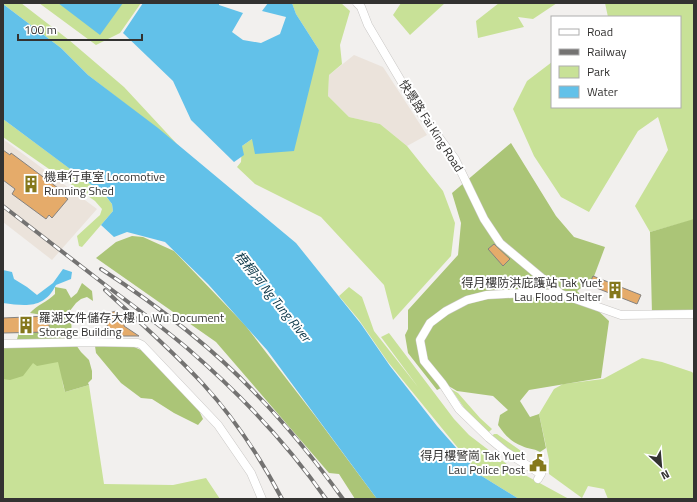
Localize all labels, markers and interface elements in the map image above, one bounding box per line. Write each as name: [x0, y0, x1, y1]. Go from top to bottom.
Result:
scale bar: [18, 16, 142, 42]
legend: [551, 16, 681, 108]
text: 100 m: [24, 20, 57, 39]
text: Road: [587, 22, 613, 41]
text: Railway: [587, 42, 627, 61]
text: Park: [587, 62, 610, 81]
street label: 快景路 Fai King Road: [394, 76, 468, 176]
text: Water: [587, 82, 618, 101]
place label: 機車行車室 Locomotive Running Shed: [44, 167, 165, 200]
building icon: 機車行車室 Locomotive Running Shed: [21, 174, 41, 194]
water label: 梧桐河 Ng Tung River: [230, 246, 317, 347]
place label: 得月樓防洪庇護站 Tak Yuet Lau Flood Shelter: [461, 273, 603, 306]
building icon: 得月樓防洪庇護站 Tak Yuet Lau Flood Shelter: [605, 280, 625, 300]
place label: 羅湖文件儲存大樓 Lo Wu Document Storage Building: [39, 308, 225, 341]
building icon: 羅湖文件儲存大樓 Lo Wu Document Storage Building: [16, 315, 36, 335]
place label: 得月樓警崗 Tak Yuet Lau Police Post: [420, 446, 526, 479]
north arrow: [641, 446, 681, 486]
public building icon: 得月樓警崗 Tak Yuet Lau Police Post: [528, 453, 548, 473]
text: N: [658, 466, 672, 484]

